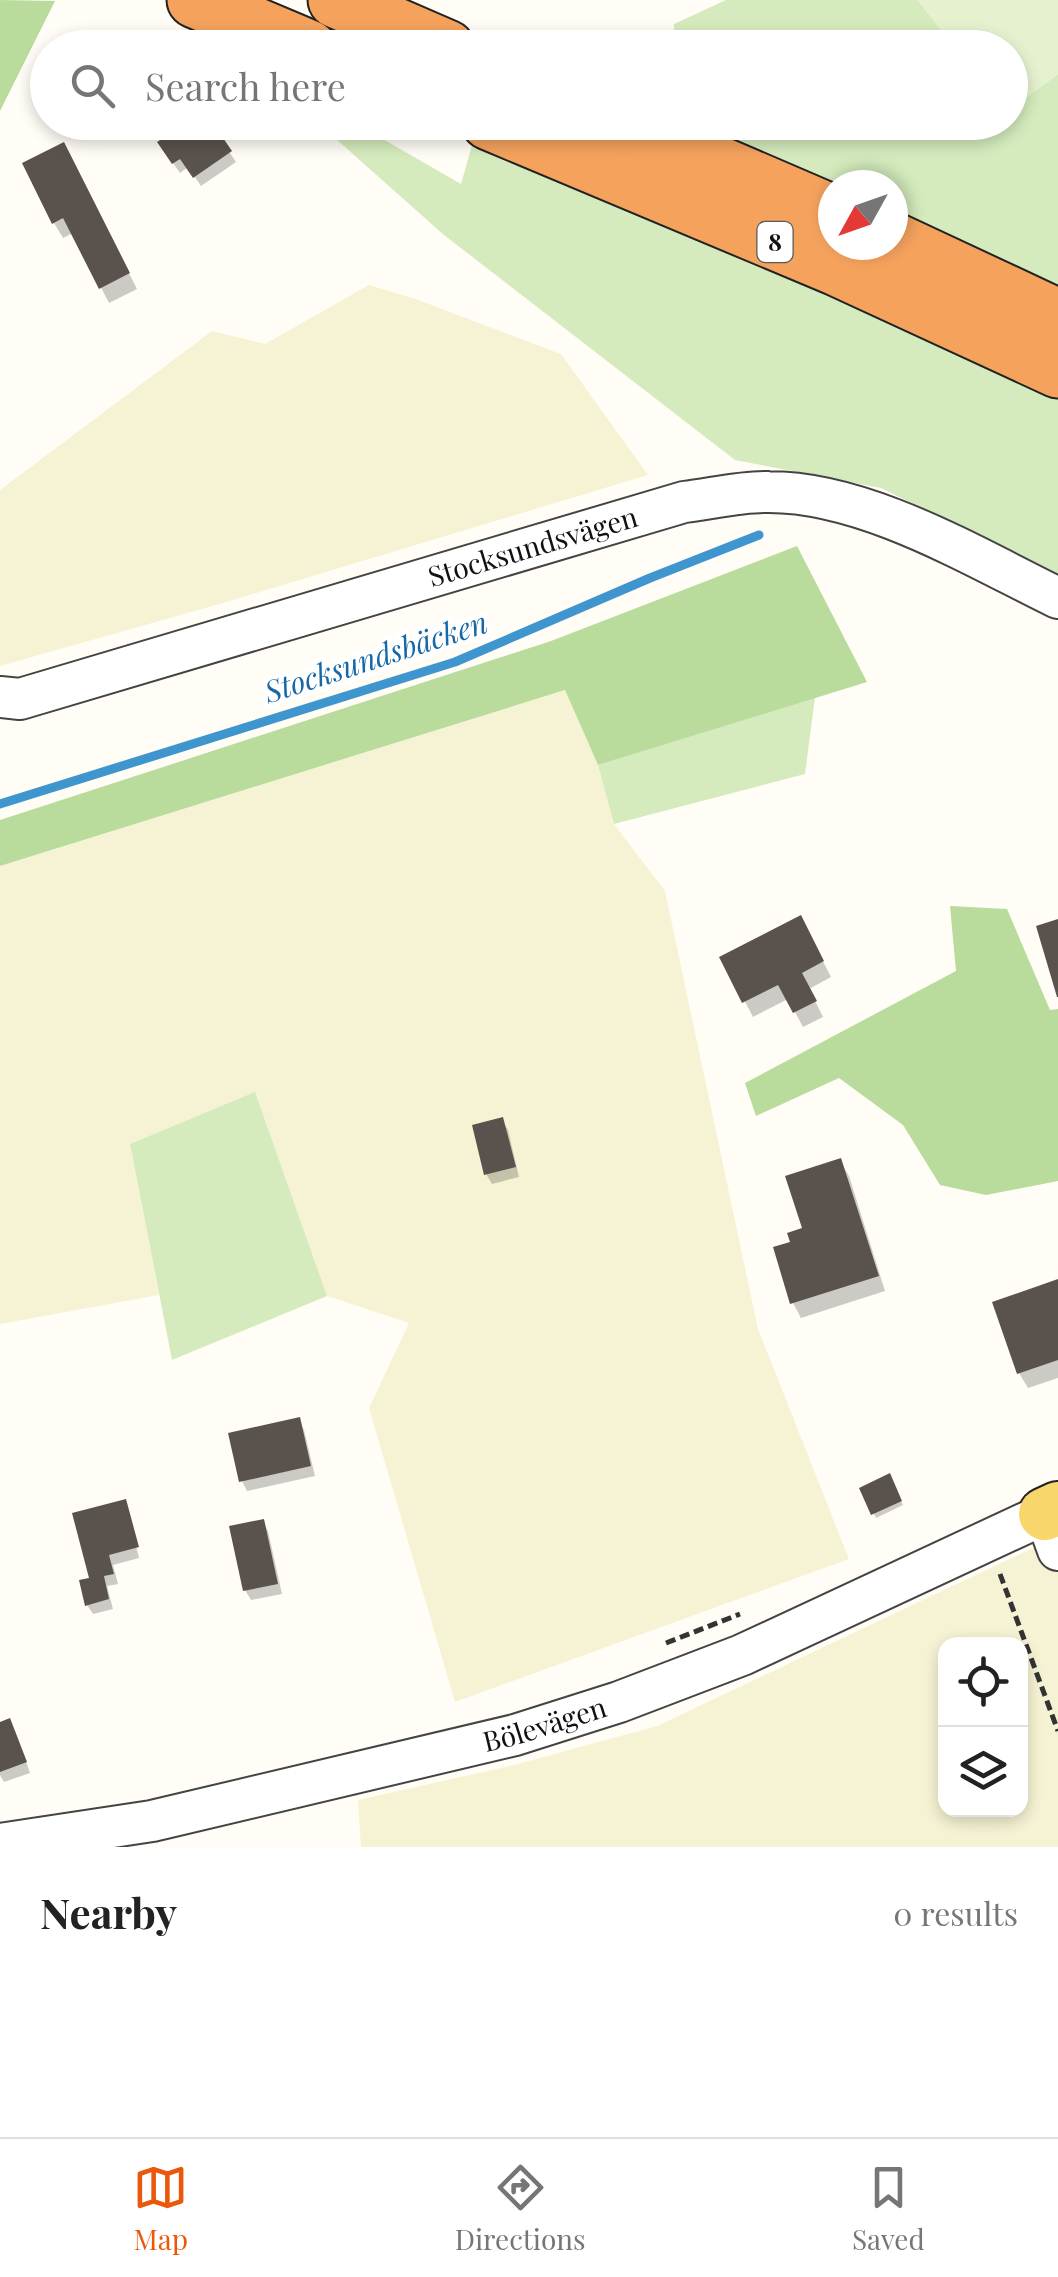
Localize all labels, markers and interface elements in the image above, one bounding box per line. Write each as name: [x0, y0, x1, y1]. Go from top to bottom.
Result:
search box: [30, 30, 1028, 140]
icon: search: [65, 58, 120, 113]
text: Search here: [145, 60, 346, 111]
north arrow: [818, 170, 908, 260]
road number: 8: [758, 222, 792, 262]
street label: Stocksundsvägen: [423, 497, 642, 594]
water label: Stocksundsbäcken: [258, 601, 492, 711]
map controls: [938, 1637, 1028, 1817]
button: locate: [938, 1637, 1028, 1727]
street label: Bölevägen: [479, 1687, 611, 1759]
button: layers: [938, 1727, 1028, 1817]
text: Nearby: [40, 1884, 177, 1940]
text: 0 results: [893, 1891, 1018, 1934]
tab: Map: [133, 2160, 188, 2257]
tab: Directions: [455, 2160, 586, 2257]
tab: Saved: [852, 2160, 925, 2257]

